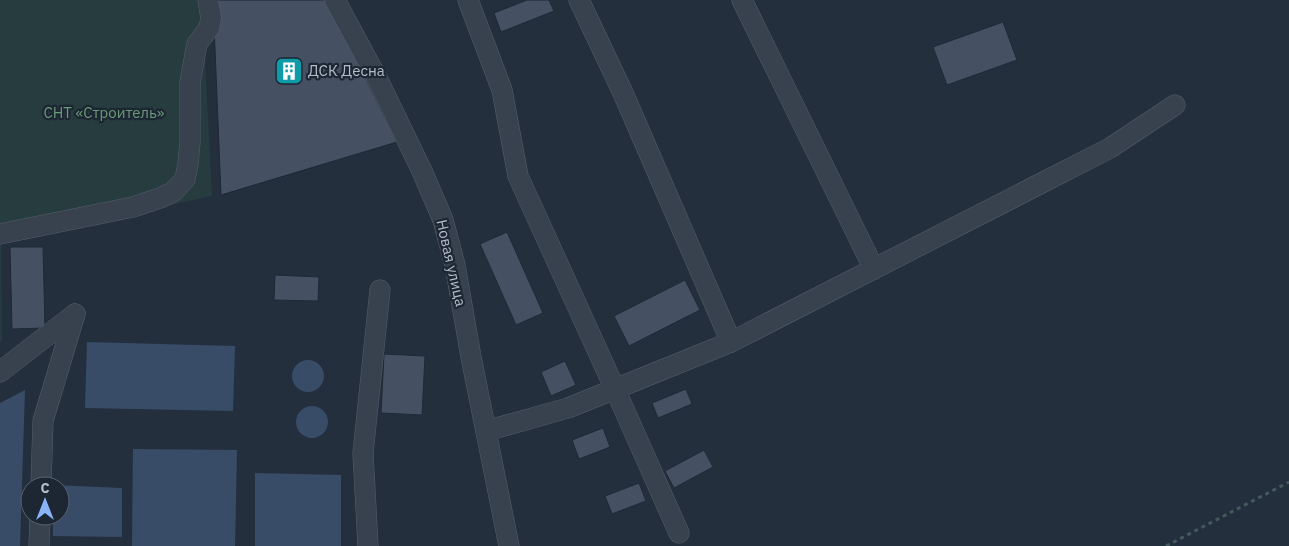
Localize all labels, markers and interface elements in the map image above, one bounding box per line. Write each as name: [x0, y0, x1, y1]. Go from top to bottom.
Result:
building icon: ДСК Десна: [274, 56, 304, 86]
place label: ДСК Десна: [308, 61, 385, 80]
park label: СНТ «Строитель»: [43, 103, 165, 122]
street label: Новая улица: [432, 218, 471, 308]
north arrow: [20, 476, 70, 526]
text: С: [40, 479, 50, 497]

